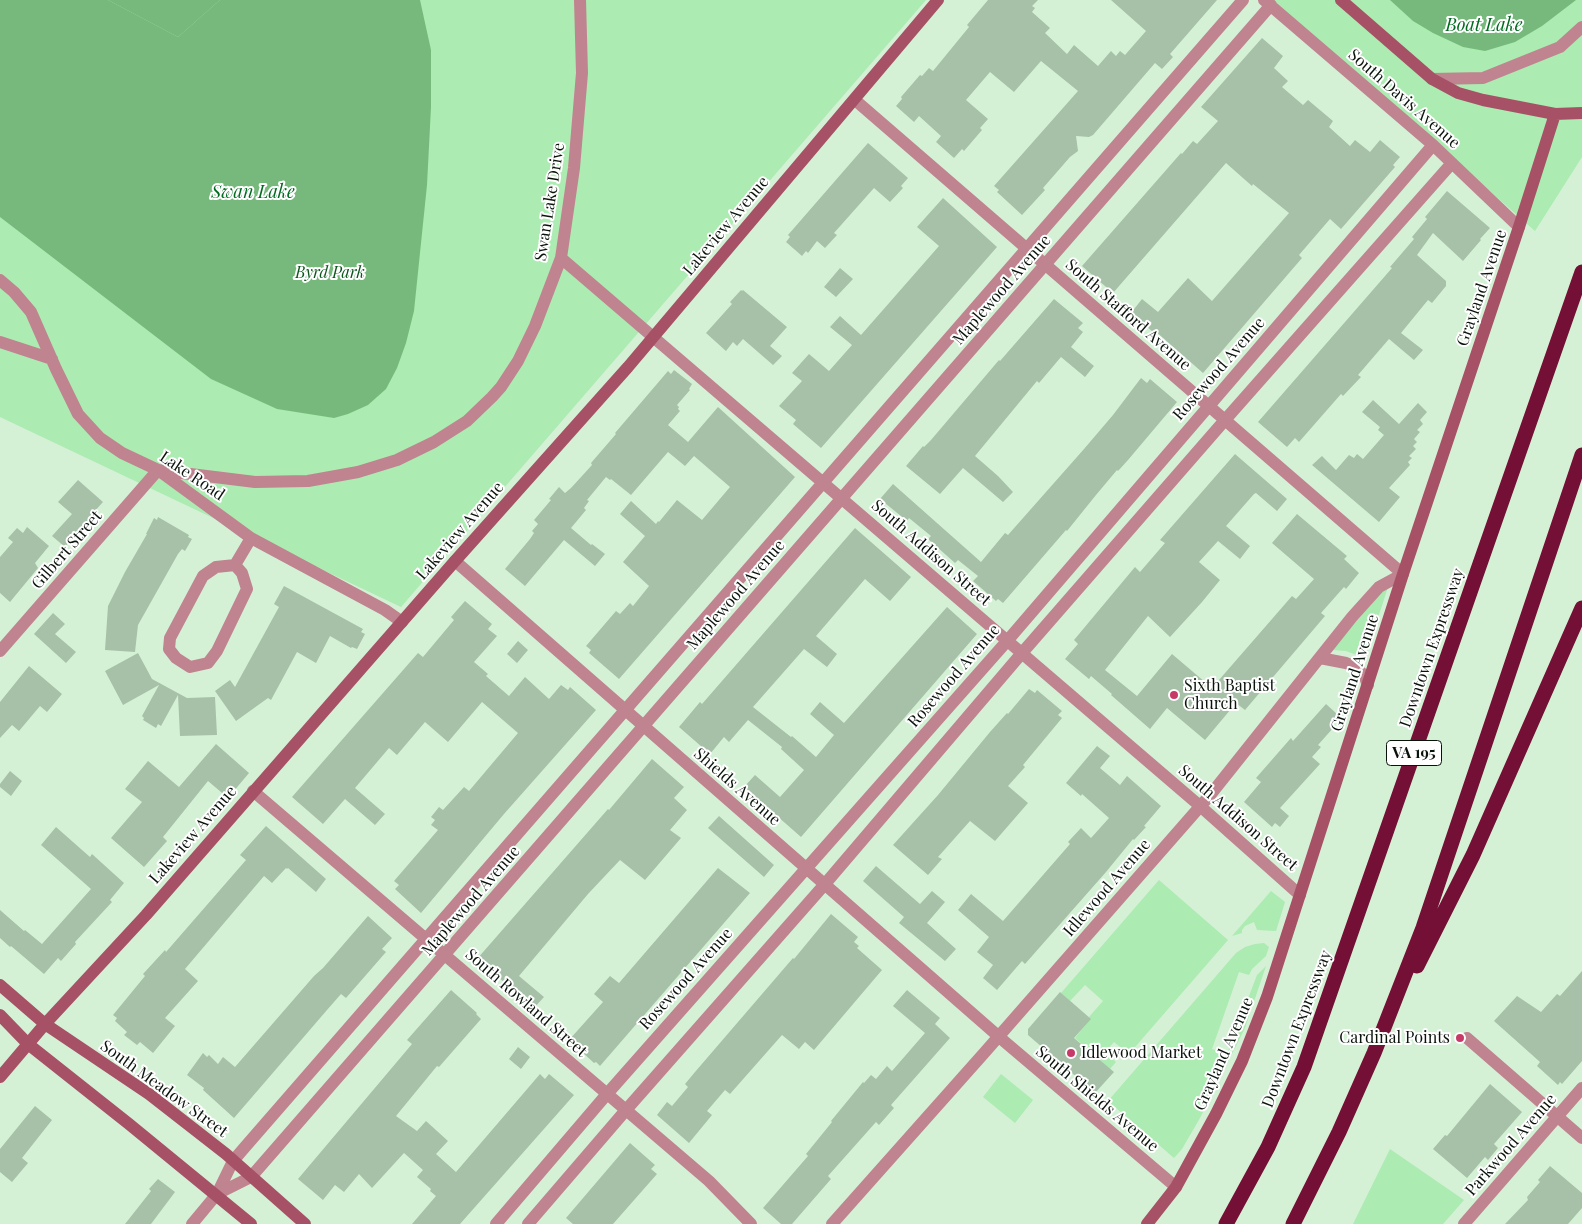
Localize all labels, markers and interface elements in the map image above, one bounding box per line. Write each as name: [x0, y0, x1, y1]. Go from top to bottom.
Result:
water label: Boat Lake: [1445, 14, 1523, 36]
street label: South Davis Avenue: [1344, 45, 1464, 153]
street label: Swan Lake Drive: [531, 142, 569, 262]
street label: Lakeview Avenue: [679, 173, 773, 279]
water label: Swan Lake: [211, 181, 295, 203]
street label: Grayland Avenue: [1453, 227, 1511, 349]
street label: Maplewood Avenue: [949, 231, 1055, 349]
street label: South Stafford Avenue: [1061, 255, 1195, 375]
park label: Byrd Park: [295, 263, 365, 283]
street label: Rosewood Avenue: [1169, 314, 1269, 424]
street label: Lake Road: [156, 447, 228, 505]
street label: Lakeview Avenue: [412, 478, 508, 584]
street label: South Addison Street: [868, 496, 994, 610]
street label: Gilbert Street: [28, 507, 106, 593]
street label: Maplewood Avenue: [683, 536, 789, 654]
street label: Downtown Expressway: [1396, 566, 1468, 730]
street label: Grayland Avenue: [1327, 612, 1383, 734]
street label: Rosewood Avenue: [904, 621, 1004, 731]
place label: Sixth Baptist Church: [1184, 676, 1275, 714]
marker: Sixth Baptist Church: [1168, 689, 1180, 701]
road number: VA 195: [1386, 740, 1442, 766]
street label: Shields Avenue: [690, 744, 784, 830]
street label: South Addison Street: [1175, 761, 1301, 875]
street label: Lakeview Avenue: [145, 782, 241, 888]
street label: Idlewood Avenue: [1060, 835, 1154, 941]
street label: Maplewood Avenue: [418, 842, 524, 960]
street label: Rosewood Avenue: [635, 924, 737, 1034]
street label: South Rowland Street: [461, 945, 591, 1061]
street label: Downtown Expressway: [1258, 948, 1336, 1110]
street label: Grayland Avenue: [1190, 994, 1258, 1114]
place label: Cardinal Points: [1339, 1028, 1450, 1048]
marker: Cardinal Points: [1454, 1032, 1466, 1044]
street label: South Meadow Street: [97, 1036, 231, 1142]
street label: South Shields Avenue: [1032, 1042, 1162, 1156]
place label: Idlewood Market: [1081, 1043, 1202, 1063]
marker: Idlewood Market: [1065, 1047, 1077, 1059]
street label: Parkwood Avenue: [1462, 1090, 1560, 1200]

